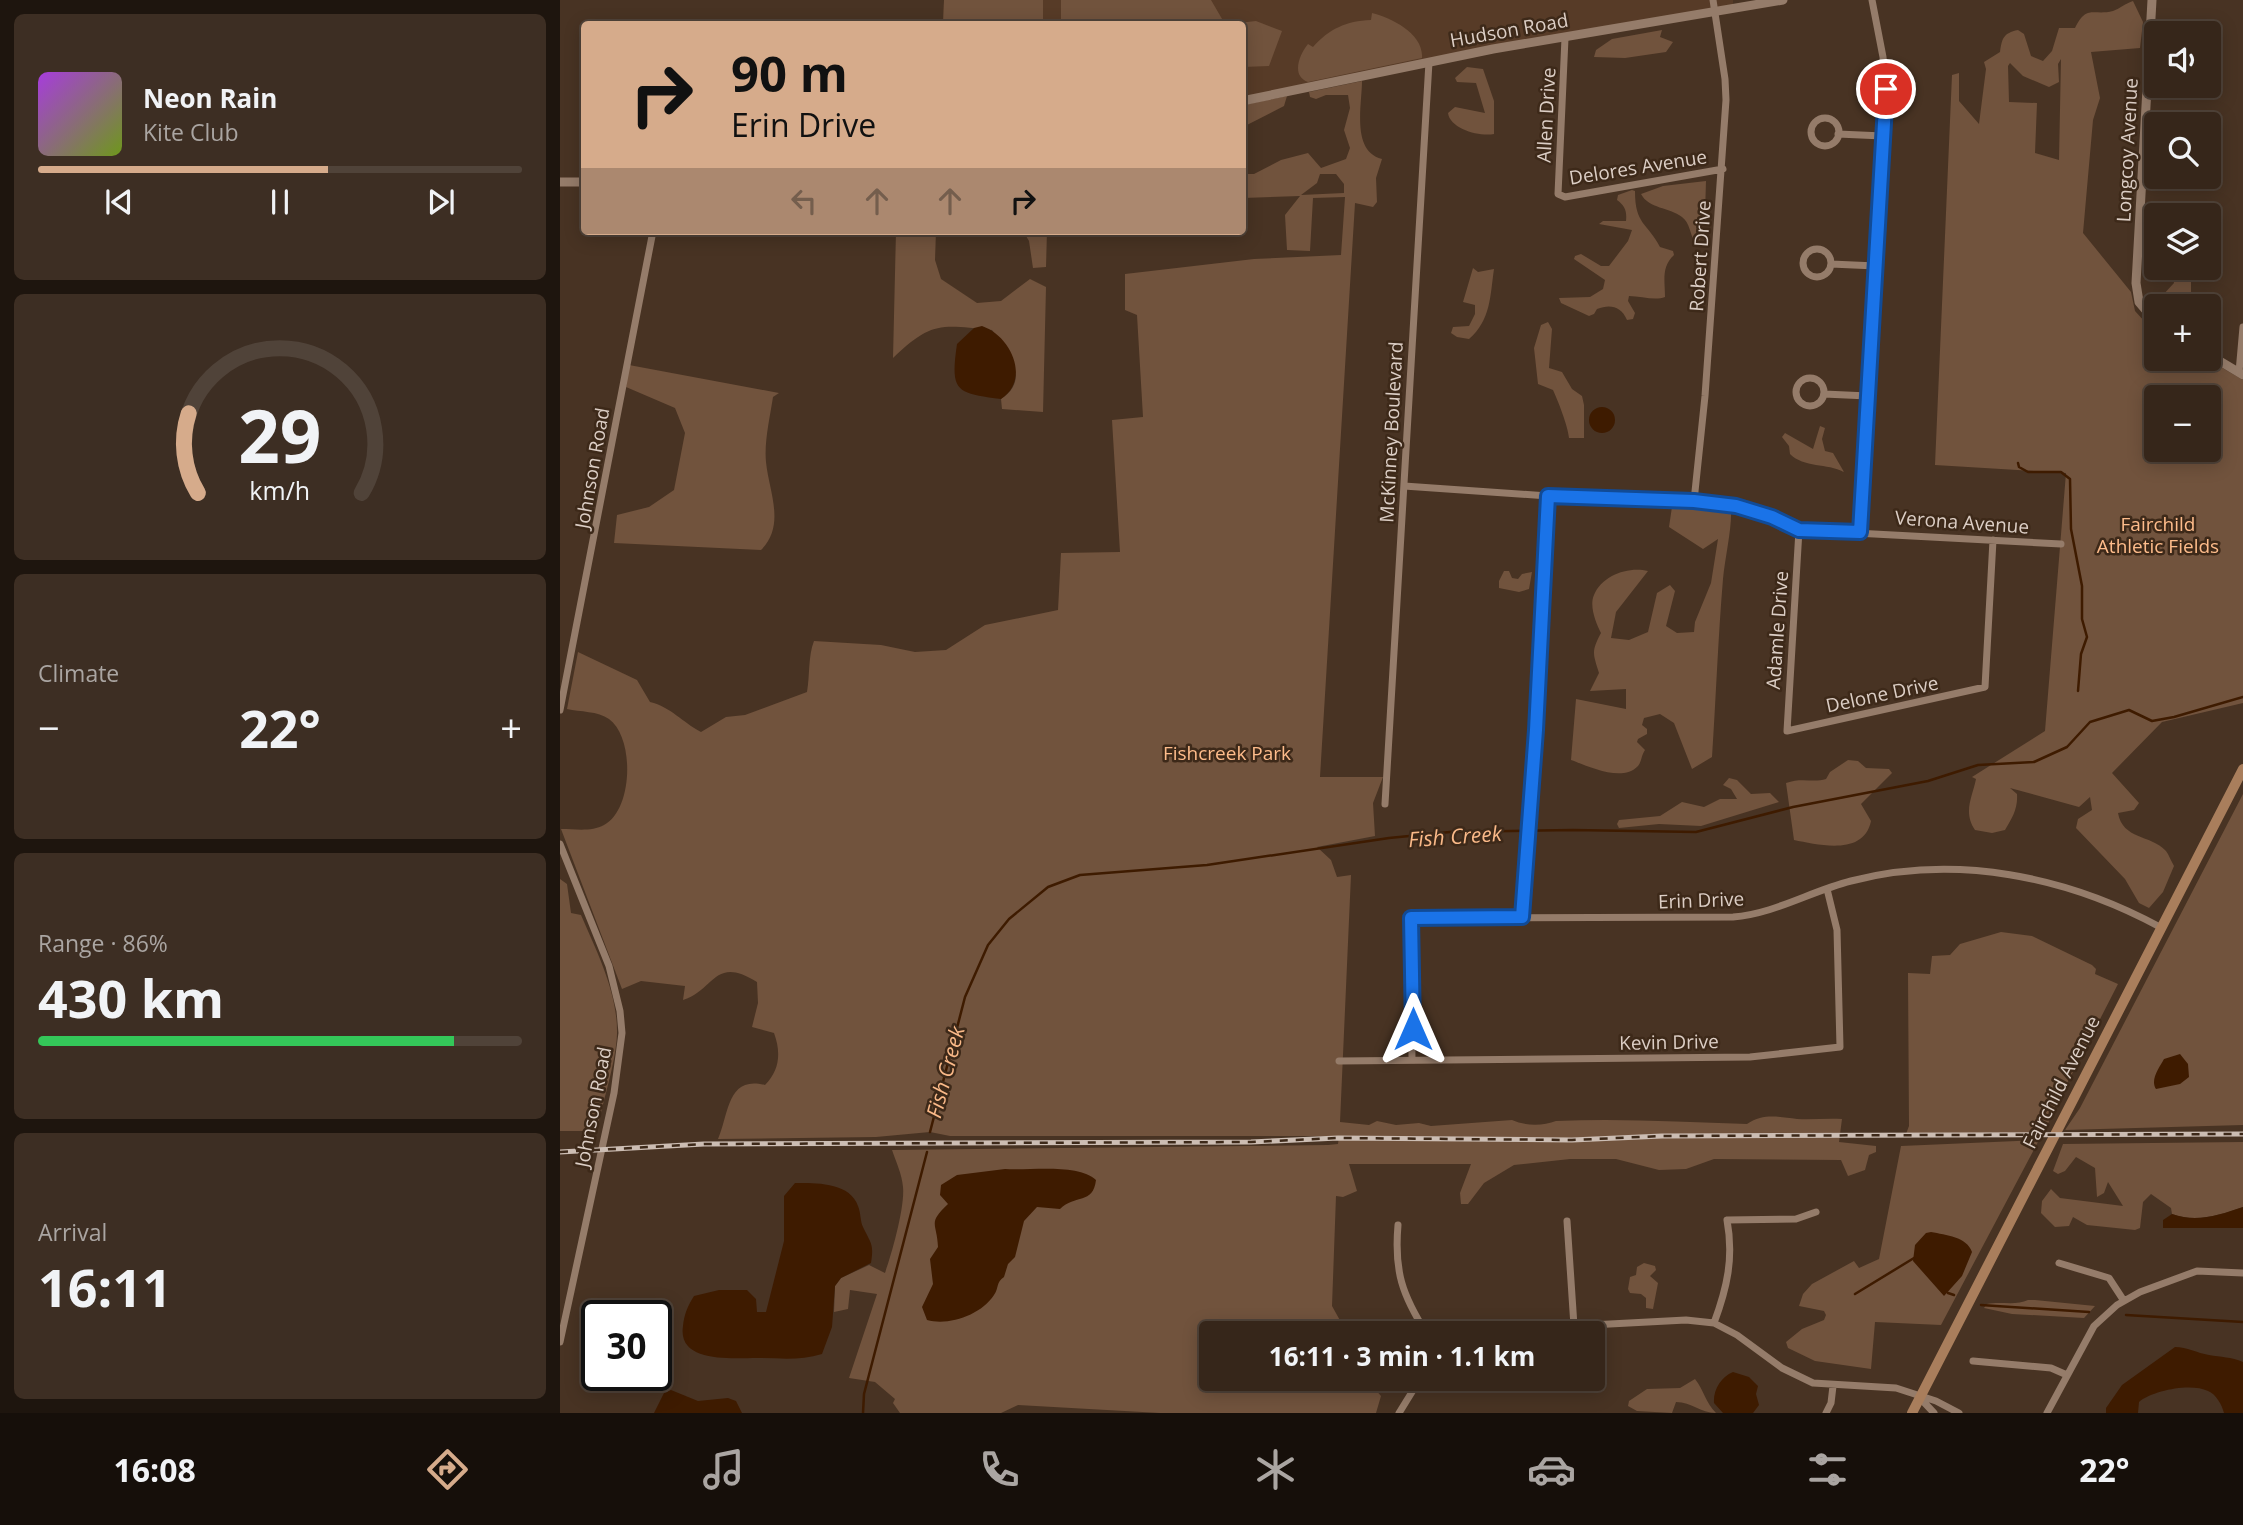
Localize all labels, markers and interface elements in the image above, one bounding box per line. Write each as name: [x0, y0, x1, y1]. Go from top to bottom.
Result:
street label: Hudson Road: [1448, 7, 1570, 53]
map controls: [2144, 21, 2221, 462]
button: sound: [2144, 21, 2221, 98]
text: 90 m: [731, 40, 848, 106]
icon: right: [616, 49, 707, 140]
pin: [1856, 59, 1916, 119]
street label: Allen Drive: [1531, 67, 1561, 163]
icon: arrive: [1867, 70, 1905, 108]
street label: Longcoy Avenue: [2110, 77, 2144, 223]
text: Neon Rain: [143, 80, 277, 116]
text: Erin Drive: [731, 103, 876, 146]
button: search: [2144, 112, 2221, 189]
text: Kite Club: [143, 116, 238, 148]
street label: Delores Avenue: [1567, 143, 1709, 191]
icon: left: [785, 182, 823, 220]
icon: ahead: [858, 182, 896, 220]
icon: ahead: [931, 182, 969, 220]
icon: right: [1004, 182, 1042, 220]
icon: previous: [100, 183, 138, 221]
icon: pause: [261, 183, 299, 221]
icon: next: [422, 183, 460, 221]
street label: Robert Drive: [1683, 200, 1717, 312]
button: layers: [2144, 203, 2221, 280]
button: +: [2144, 294, 2221, 371]
street label: McKinney Boulevard: [1373, 341, 1409, 523]
text: 29: [238, 385, 322, 484]
button: −: [2144, 385, 2221, 462]
street label: Johnson Road: [568, 406, 615, 532]
text: km/h: [250, 472, 310, 506]
street label: Verona Avenue: [1894, 504, 2030, 540]
park label: Fairchild Athletic Fields: [2097, 511, 2219, 559]
street label: Adamle Drive: [1760, 570, 1794, 690]
text: Climate: [38, 657, 119, 689]
street label: Delone Drive: [1823, 669, 1941, 719]
text: 22°: [239, 692, 321, 763]
text: −: [38, 701, 60, 753]
text: +: [500, 701, 522, 753]
park label: Fishcreek Park: [1163, 740, 1291, 766]
water label: Fish Creek: [1407, 819, 1503, 853]
street label: Erin Drive: [1657, 886, 1745, 914]
text: Range · 86%: [38, 927, 168, 959]
text: 430 km: [38, 962, 224, 1033]
position arrow: [1376, 992, 1450, 1066]
street label: Fairchild Avenue: [2016, 1011, 2106, 1153]
water label: Fish Creek: [919, 1022, 971, 1121]
street label: Kevin Drive: [1619, 1028, 1719, 1056]
street label: Johnson Road: [568, 1045, 617, 1171]
text: Arrival: [38, 1216, 107, 1248]
text: 16:11: [38, 1251, 172, 1322]
speed limit sign: 30: [581, 1300, 672, 1391]
text: 16:11 · 3 min · 1.1 km: [1269, 1338, 1535, 1374]
icon: directions: [423, 1445, 472, 1494]
icon: music: [699, 1445, 748, 1494]
icon: phone: [975, 1445, 1024, 1494]
icon: climate: [1251, 1445, 1300, 1494]
icon: car: [1527, 1445, 1576, 1494]
icon: filters: [1803, 1445, 1852, 1494]
text: 16:08: [114, 1448, 196, 1491]
text: 22°: [2079, 1448, 2129, 1491]

